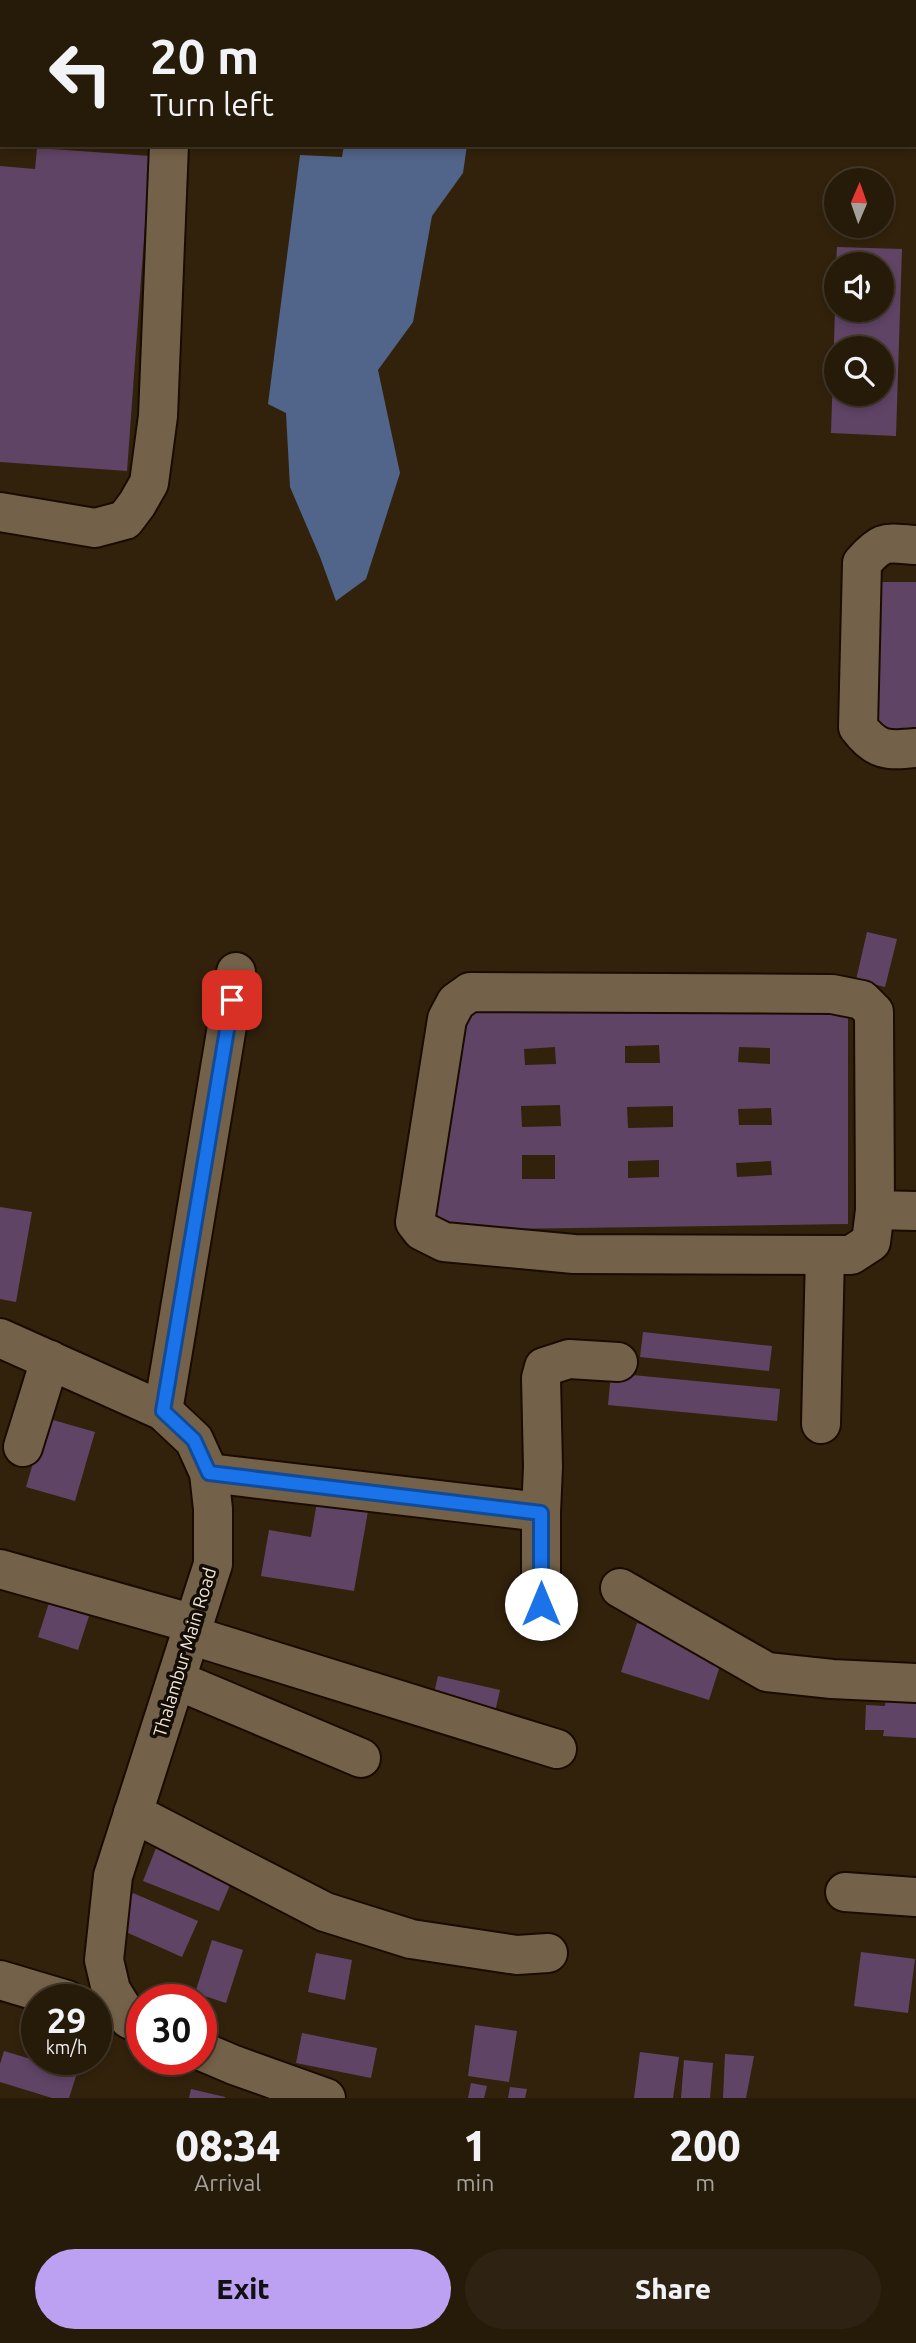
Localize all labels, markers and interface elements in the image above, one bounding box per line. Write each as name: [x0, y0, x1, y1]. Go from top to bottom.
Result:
icon: left: [35, 28, 126, 119]
text: 20 m: [150, 28, 259, 83]
text: Turn left: [150, 86, 274, 122]
north arrow: [824, 168, 894, 238]
map controls: [824, 168, 894, 406]
button: sound: [824, 252, 894, 322]
button: search: [824, 336, 894, 406]
pin: [202, 970, 262, 1030]
icon: arrive: [213, 981, 251, 1019]
street label: Thalambur Main Road: [149, 1565, 219, 1739]
position arrow: [504, 1567, 578, 1641]
speed limit sign: 30: [126, 1984, 217, 2075]
text: 29: [47, 2000, 86, 2040]
text: km/h: [46, 2037, 87, 2057]
text: 08:34: [175, 2122, 280, 2169]
text: 1: [463, 2122, 487, 2169]
text: 200: [670, 2122, 741, 2169]
text: Arrival: [194, 2170, 261, 2195]
text: min: [456, 2170, 494, 2195]
text: m: [695, 2170, 715, 2195]
button: Exit: [35, 2249, 451, 2329]
button: Share: [465, 2249, 881, 2329]

